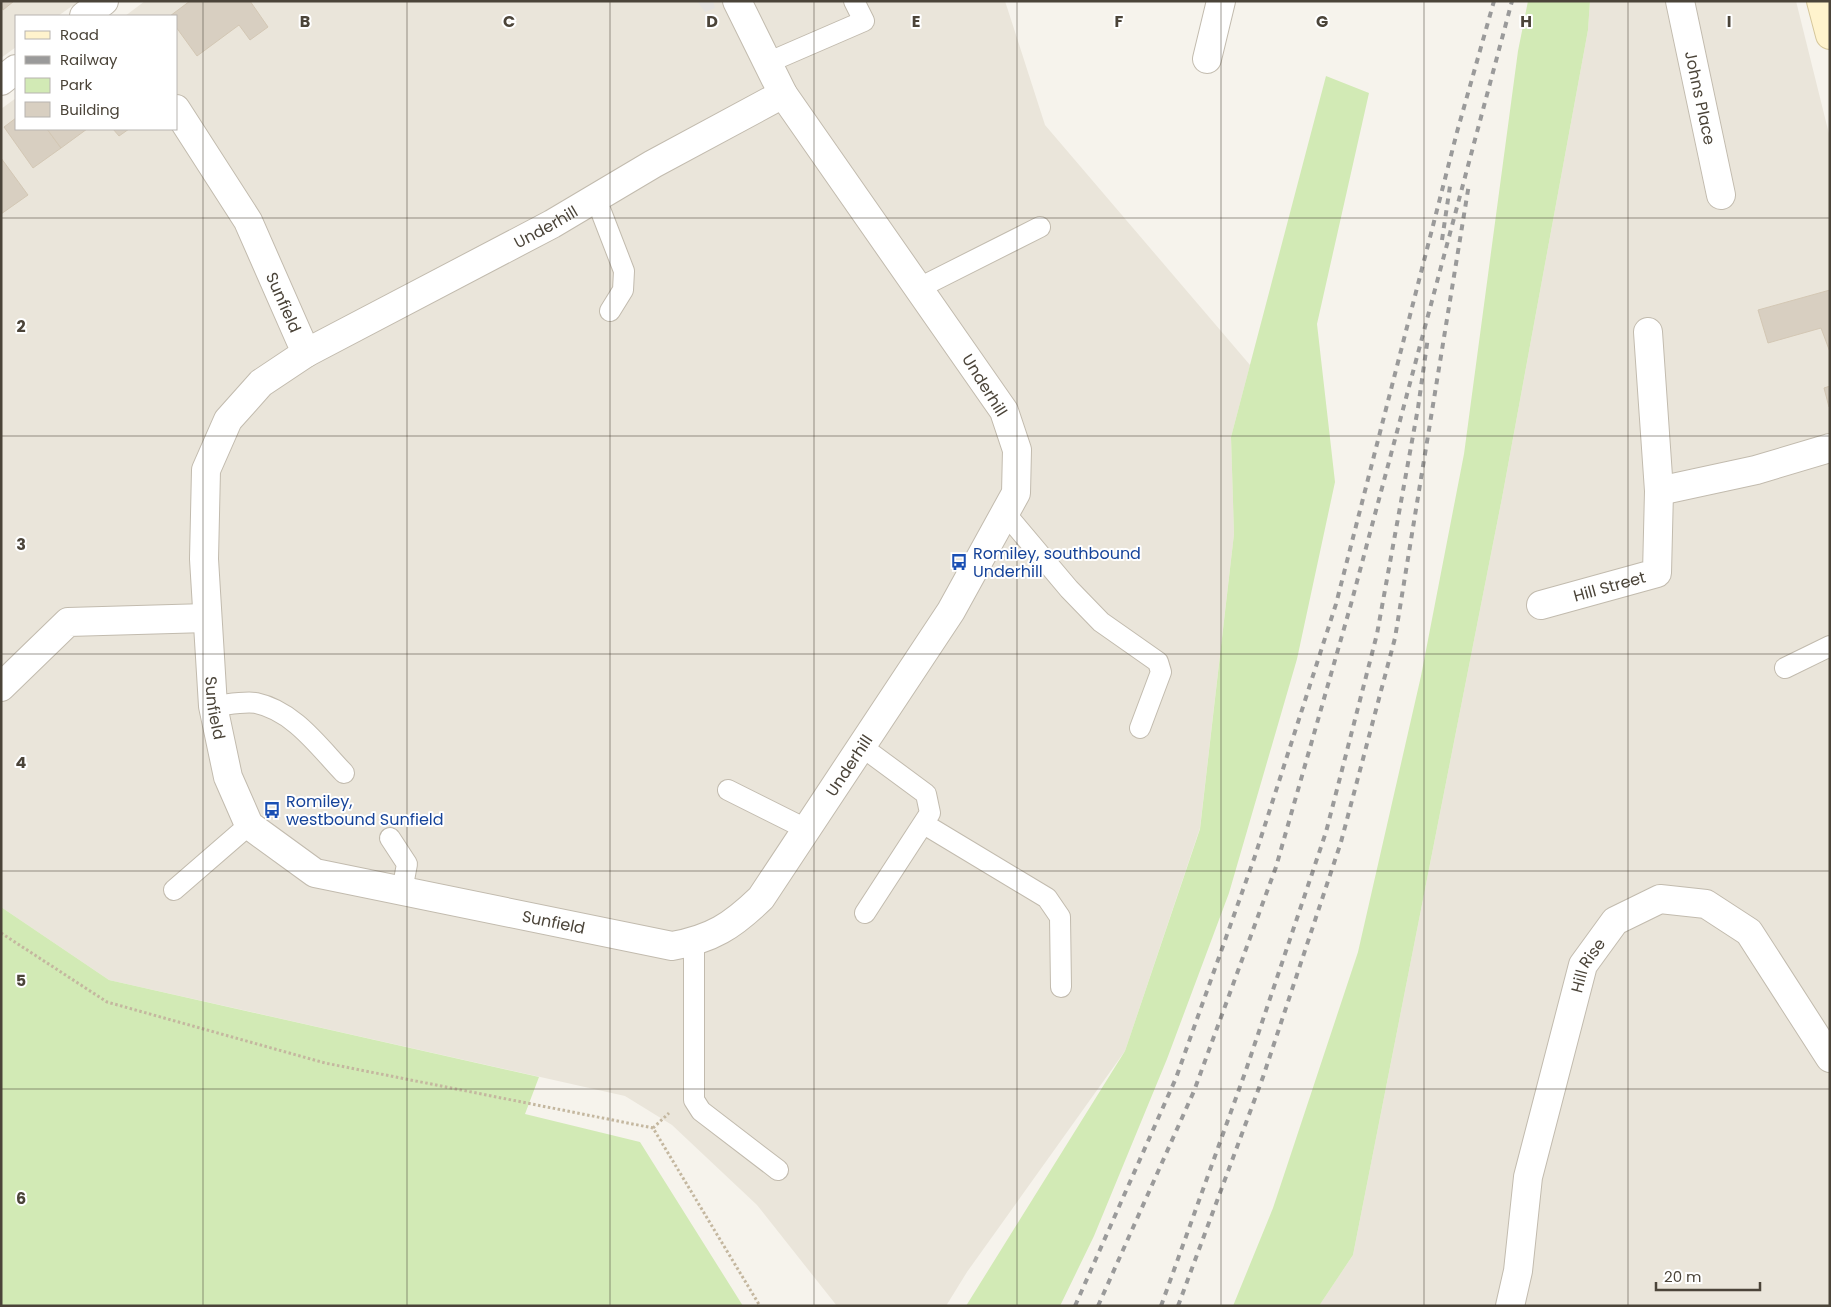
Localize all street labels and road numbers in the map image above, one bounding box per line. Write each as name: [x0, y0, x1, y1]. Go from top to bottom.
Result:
street label: Johns Place: [1679, 49, 1721, 147]
street label: Underhill: [510, 200, 582, 254]
street label: Sunfield: [260, 269, 307, 336]
street label: Underhill: [956, 350, 1013, 421]
street label: Hill Street: [1571, 566, 1648, 608]
street label: Sunfield: [199, 676, 231, 742]
street label: Underhill: [820, 730, 878, 801]
street label: Sunfield: [520, 905, 587, 940]
street label: Hill Rise: [1565, 933, 1611, 995]

